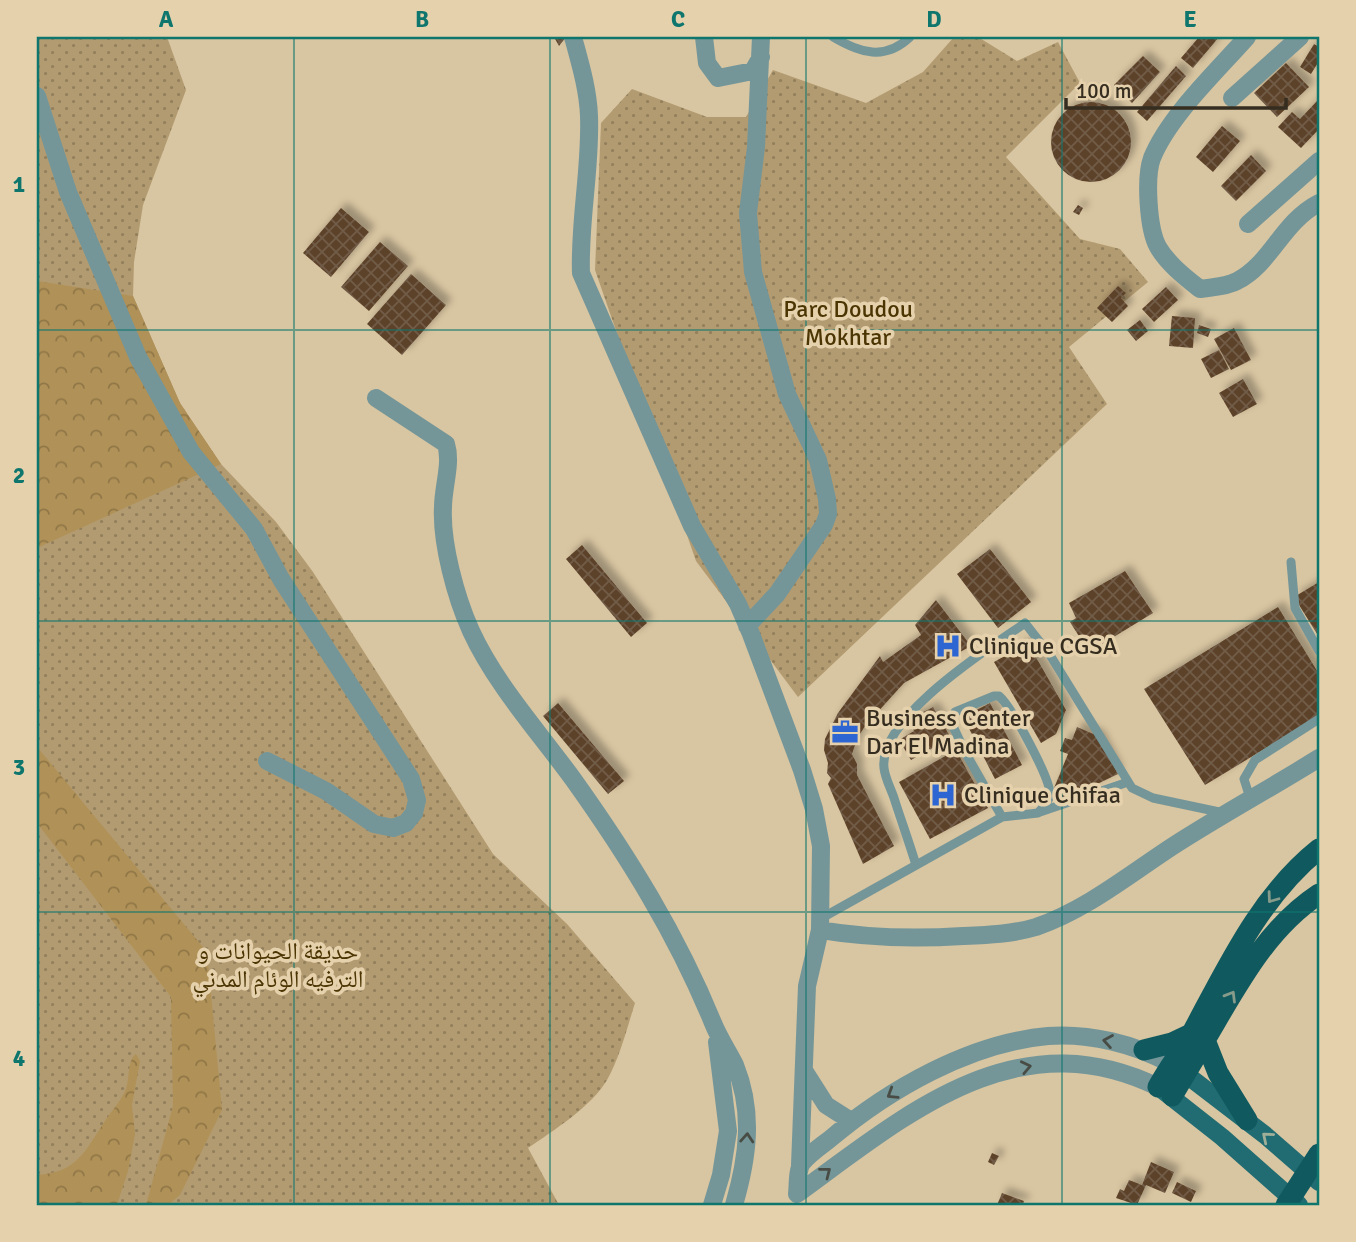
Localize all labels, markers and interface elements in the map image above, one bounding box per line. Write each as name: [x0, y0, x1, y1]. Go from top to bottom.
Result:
text: A: [159, 5, 174, 34]
text: B: [415, 5, 429, 34]
text: C: [671, 5, 685, 34]
text: D: [926, 5, 942, 34]
text: E: [1183, 5, 1197, 34]
scale bar: [1066, 66, 1286, 110]
text: 100 m: [1076, 78, 1131, 104]
text: 1: [13, 170, 25, 199]
park label: Parc Doudou Mokhtar: [783, 294, 913, 352]
text: 2: [13, 461, 25, 490]
hospital icon: Clinique CGSA: [933, 631, 963, 661]
place label: Clinique CGSA: [969, 631, 1118, 661]
place label: Business Center Dar El Madina: [866, 703, 1031, 761]
office icon: Business Center Dar El Madina: [830, 717, 860, 747]
text: 3: [13, 753, 25, 782]
hospital icon: Clinique Chifaa: [928, 780, 958, 810]
place label: Clinique Chifaa: [964, 780, 1121, 810]
one-way arrow: [1268, 891, 1281, 903]
park label: حديقة الحيوانات و الترفيه الوئام المدني: [193, 936, 363, 998]
one-way arrow: [1223, 991, 1236, 1004]
one-way arrow: [1102, 1034, 1113, 1049]
text: 4: [13, 1044, 25, 1073]
one-way arrow: [1020, 1060, 1032, 1075]
one-way arrow: [887, 1085, 900, 1098]
one-way arrow: [740, 1133, 755, 1144]
one-way arrow: [1263, 1133, 1275, 1146]
one-way arrow: [819, 1167, 831, 1180]

